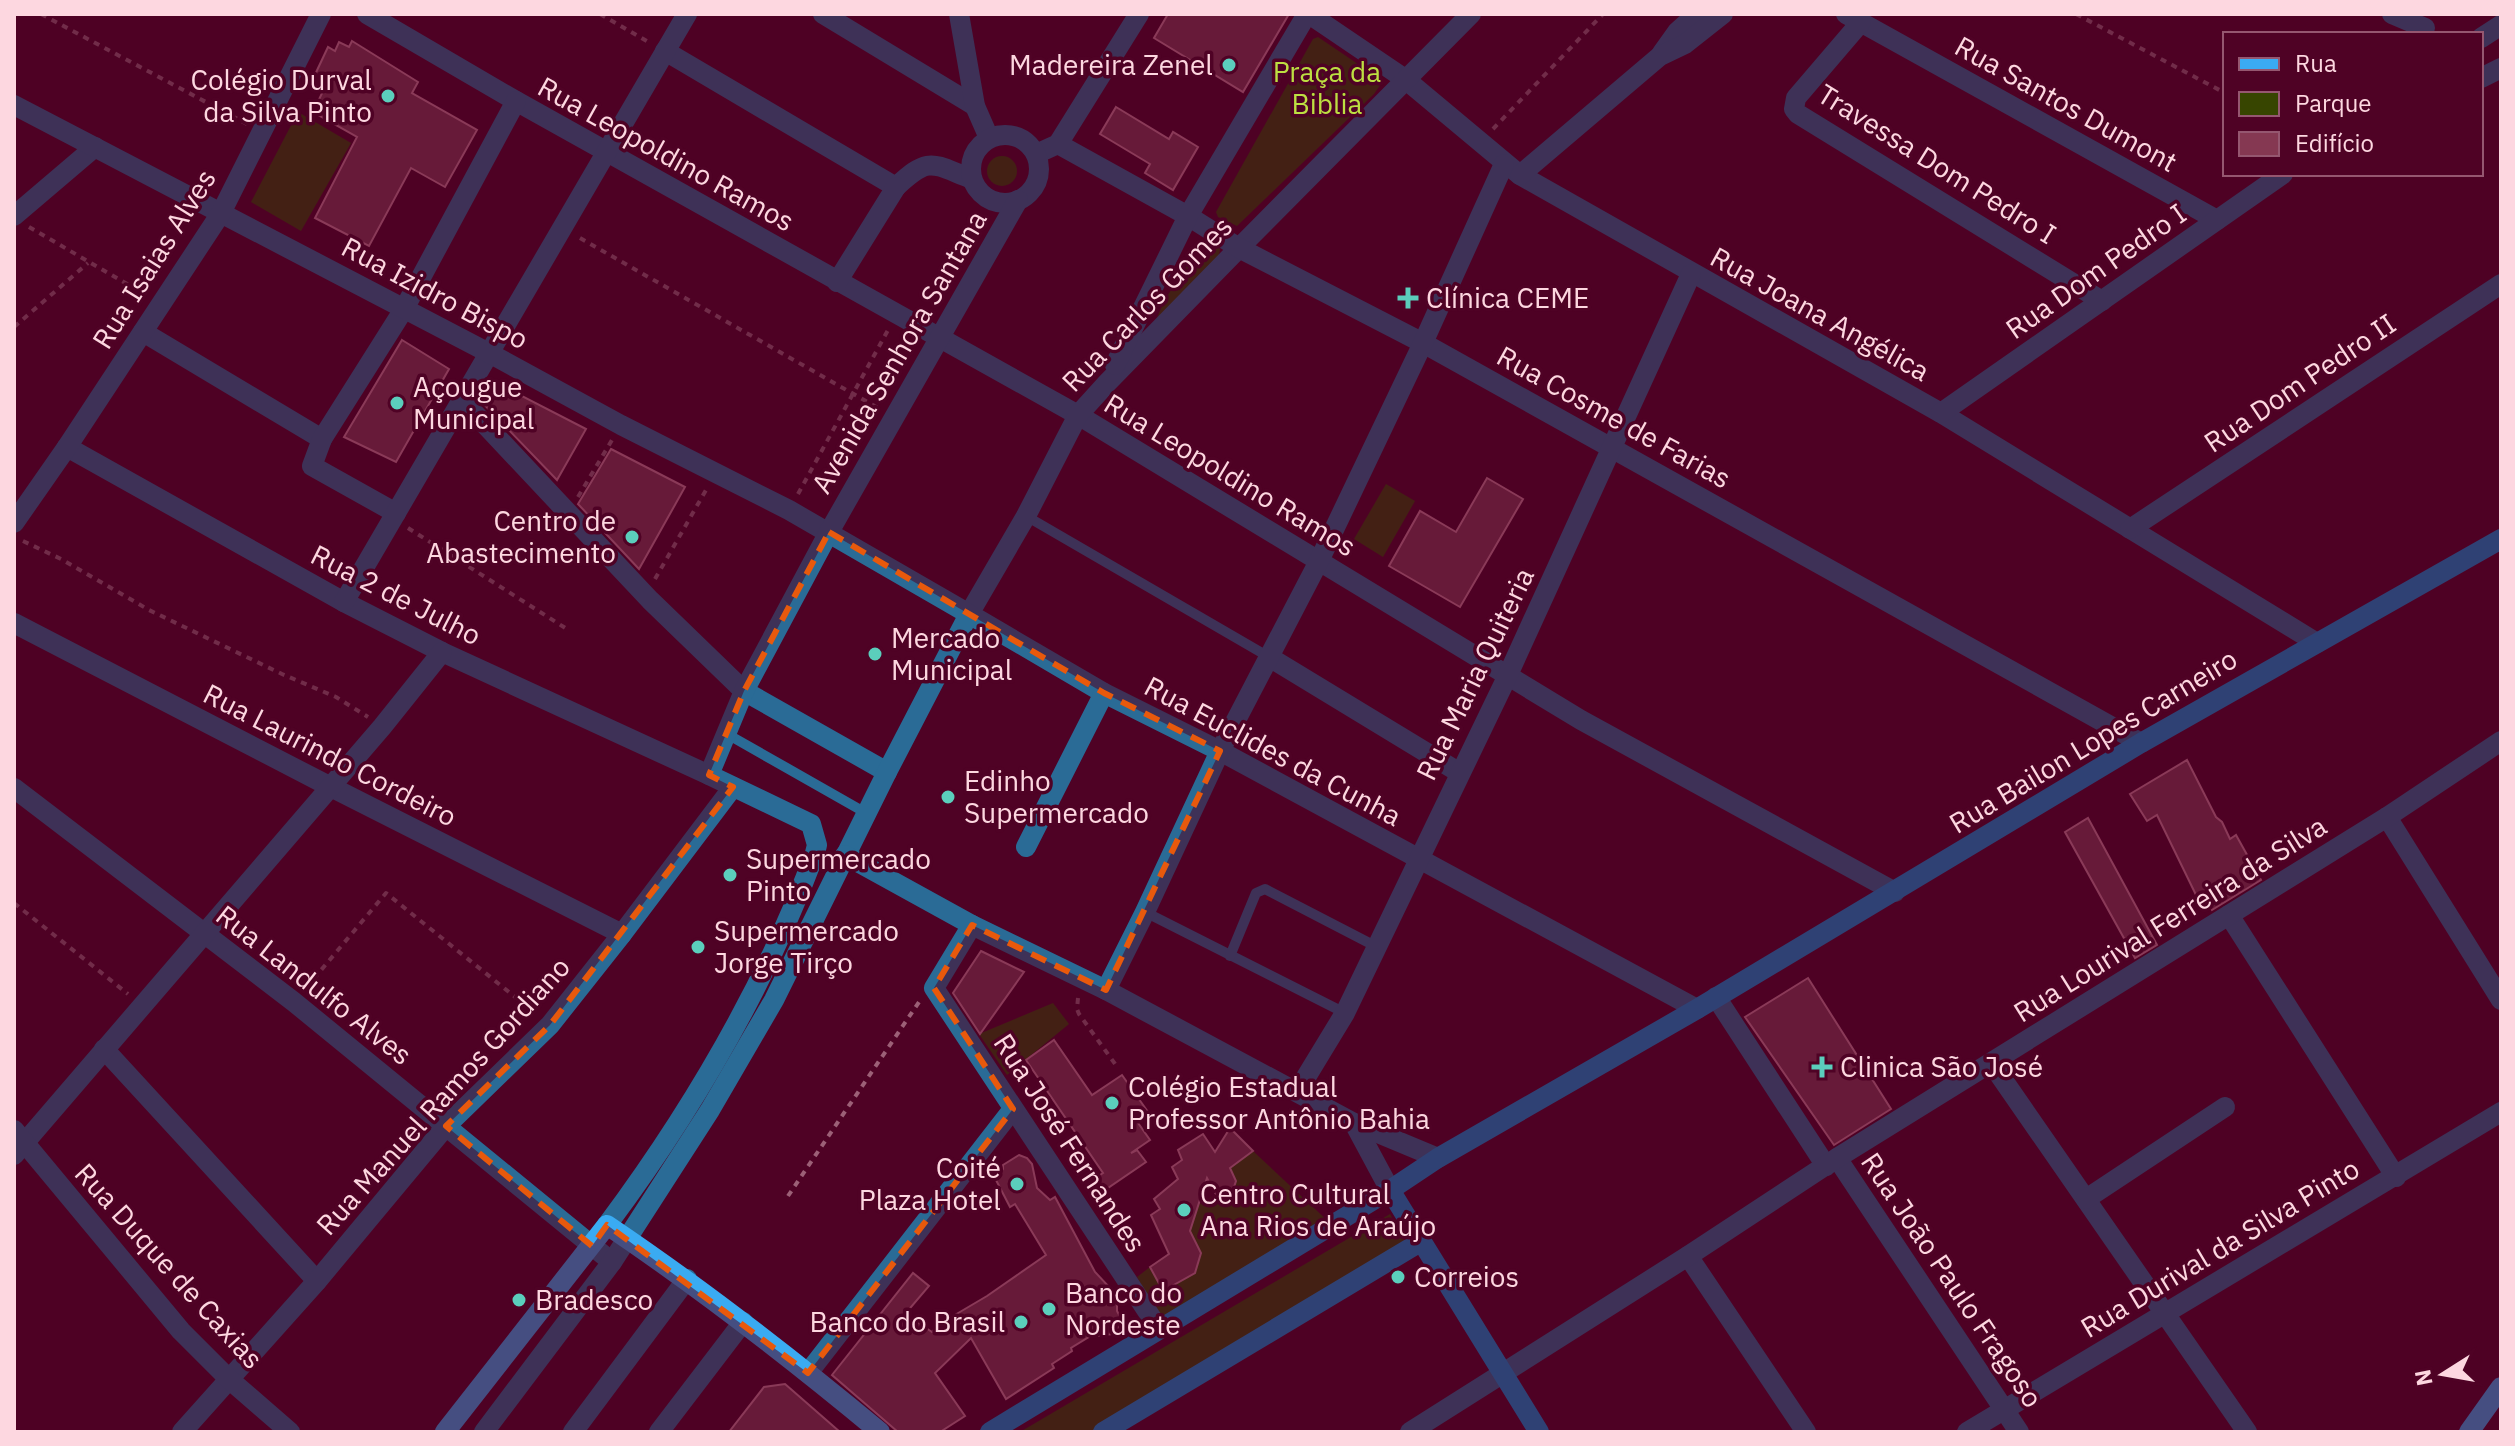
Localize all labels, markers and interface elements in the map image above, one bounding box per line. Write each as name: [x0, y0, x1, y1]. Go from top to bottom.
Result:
street label: Rua Santos Dumont: [1949, 27, 2184, 180]
legend: [2223, 32, 2483, 176]
place label: Madereira Zenel: [1009, 46, 1213, 83]
text: Rua: [2295, 47, 2337, 79]
park label: Praça da Biblia: [1273, 53, 1381, 122]
marker: Madereira Zenel: [1220, 56, 1238, 74]
place label: Colégio Durval da Silva Pinto: [191, 61, 372, 130]
street label: Rua Leopoldino Ramos: [532, 68, 801, 239]
street label: Travessa Dom Pedro I: [1811, 75, 2063, 252]
marker: Colégio Durval da Silva Pinto: [379, 87, 397, 105]
text: Parque: [2295, 87, 2372, 119]
text: Edifício: [2295, 127, 2374, 159]
street label: Rua Isaias Alves: [84, 162, 224, 356]
street label: Rua Dom Pedro I: [1998, 194, 2193, 347]
street label: Avenida Senhora Santana: [802, 204, 995, 500]
street label: Rua Carlos Gomes: [1053, 208, 1240, 399]
street label: Rua Izidro Bispo: [336, 228, 535, 357]
street label: Rua Joana Angélica: [1704, 238, 1936, 389]
place label: Clínica CEME: [1426, 279, 1589, 316]
marker: Clínica CEME: [1397, 287, 1419, 309]
street label: Rua Dom Pedro II: [2197, 305, 2403, 460]
street label: Rua Cosme de Farias: [1491, 337, 1738, 496]
place label: Açougue Municipal: [413, 368, 534, 437]
street label: Rua Leopoldino Ramos: [1098, 385, 1363, 564]
marker: Açougue Municipal: [388, 394, 406, 412]
place label: Centro de Abastecimento: [426, 502, 616, 571]
marker: Centro de Abastecimento: [623, 528, 641, 546]
street label: Rua 2 de Julho: [305, 536, 488, 653]
street label: Rua Maria Quiteria: [1407, 561, 1542, 786]
place label: Mercado Municipal: [891, 619, 1012, 688]
street label: Rua Bailon Lopes Carneiro: [1942, 640, 2243, 841]
marker: Mercado Municipal: [866, 645, 884, 663]
street label: Rua Euclides da Cunha: [1138, 667, 1408, 834]
street label: Rua Laurindo Cordeiro: [197, 675, 463, 834]
place label: Edinho Supermercado: [964, 762, 1149, 831]
marker: Edinho Supermercado: [939, 788, 957, 806]
street label: Rua Lourival Ferreira da Silva: [2006, 807, 2333, 1030]
place label: Supermercado Pinto: [746, 840, 931, 909]
marker: Supermercado Pinto: [721, 866, 739, 884]
street label: Rua Landulfo Alves: [209, 896, 420, 1073]
place label: Supermercado Jorge Tirço: [714, 912, 899, 981]
marker: Supermercado Jorge Tirço: [689, 938, 707, 956]
street label: Rua Manuel Ramos Gordiano: [308, 949, 578, 1243]
street label: Rua José Fernandes: [986, 1026, 1155, 1259]
place label: Clinica São José: [1840, 1048, 2043, 1085]
marker: Clinica São José: [1811, 1056, 1833, 1078]
place label: Colégio Estadual Professor Antônio Bahia: [1128, 1068, 1430, 1137]
marker: Colégio Estadual Professor Antônio Bahia: [1103, 1094, 1121, 1112]
street label: Rua João Paulo Fragoso: [1853, 1145, 2052, 1414]
place label: Coité Plaza Hotel: [859, 1149, 1001, 1218]
street label: Rua Durival da Silva Pinto: [2074, 1150, 2366, 1346]
street label: Rua Duque de Caxias: [67, 1155, 272, 1376]
marker: Coité Plaza Hotel: [1008, 1175, 1026, 1193]
place label: Centro Cultural Ana Rios de Araújo: [1200, 1175, 1436, 1244]
marker: Centro Cultural Ana Rios de Araújo: [1175, 1201, 1193, 1219]
place label: Correios: [1414, 1258, 1519, 1295]
marker: Correios: [1389, 1268, 1407, 1286]
place label: Banco do Nordeste: [1065, 1274, 1182, 1343]
place label: Bradesco: [535, 1281, 653, 1318]
marker: Bradesco: [510, 1291, 528, 1309]
marker: Banco do Nordeste: [1040, 1300, 1058, 1318]
place label: Banco do Brasil: [809, 1303, 1005, 1340]
marker: Banco do Brasil: [1012, 1313, 1030, 1331]
north arrow: [2403, 1334, 2483, 1414]
text: N: [2407, 1367, 2439, 1389]

